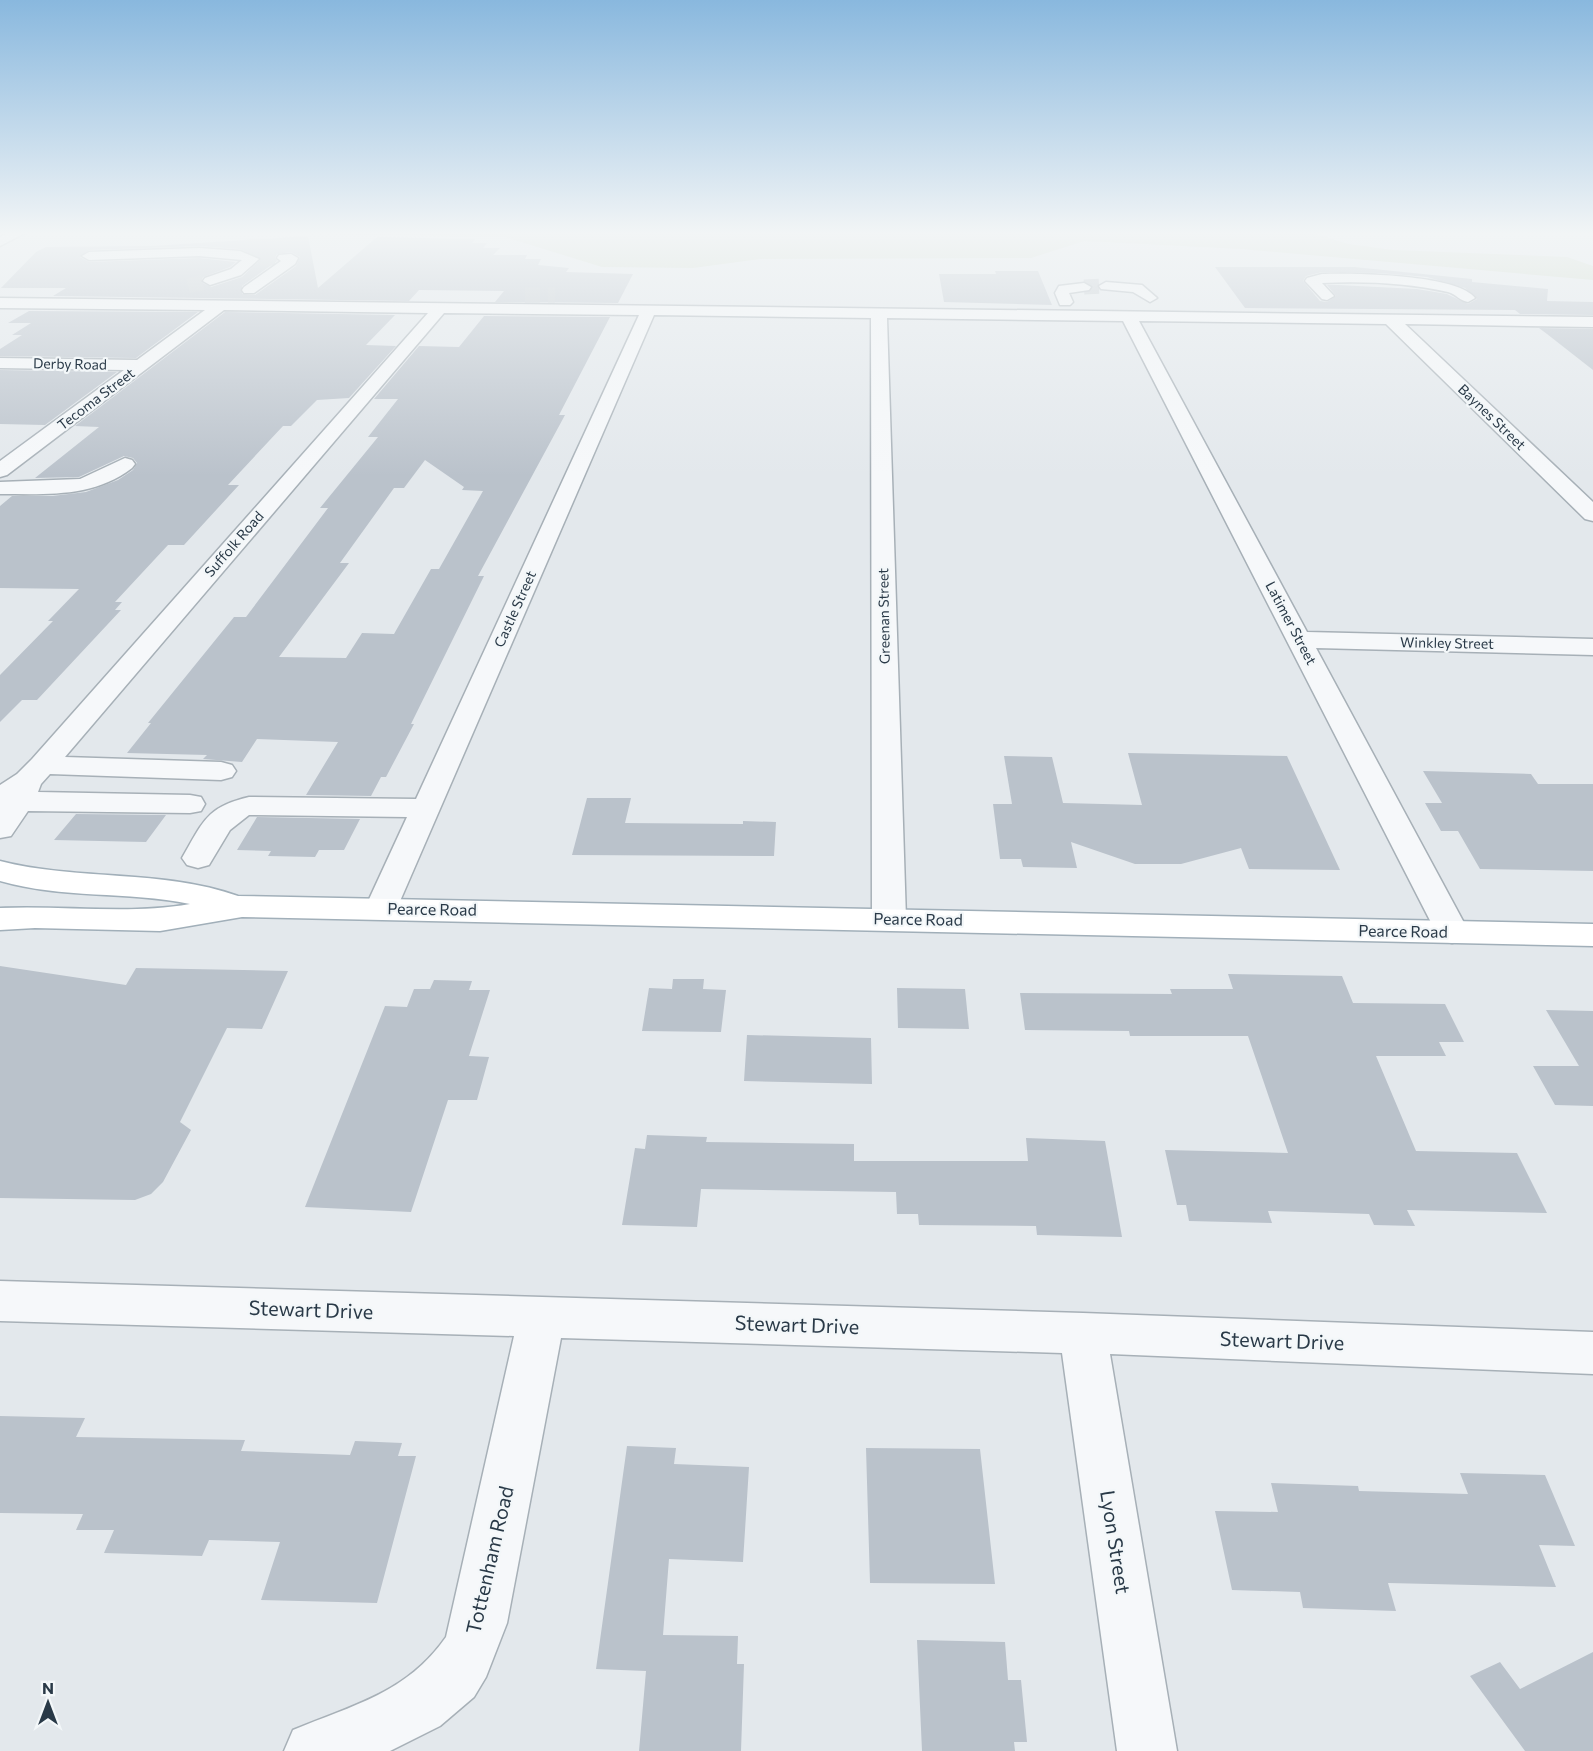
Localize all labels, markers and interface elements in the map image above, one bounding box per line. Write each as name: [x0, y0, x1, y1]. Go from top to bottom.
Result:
street label: Derby Road: [33, 354, 107, 373]
street label: Tecoma Street: [54, 364, 138, 433]
street label: Baynes Street: [1455, 380, 1530, 453]
street label: Suffolk Road: [201, 507, 267, 580]
street label: Castle Street: [490, 568, 539, 650]
street label: Greenan Street: [874, 568, 893, 664]
street label: Latimer Street: [1262, 578, 1321, 668]
street label: Winkley Street: [1400, 633, 1494, 652]
street label: Pearce Road: [387, 898, 477, 919]
street label: Pearce Road: [873, 908, 963, 929]
street label: Pearce Road: [1358, 920, 1448, 941]
street label: Stewart Drive: [248, 1295, 374, 1323]
street label: Stewart Drive: [734, 1310, 860, 1338]
street label: Stewart Drive: [1219, 1326, 1345, 1354]
street label: Tottenham Road: [460, 1483, 518, 1636]
street label: Lyon Street: [1096, 1488, 1136, 1595]
north arrow: [18, 1673, 78, 1733]
text: N: [42, 1678, 54, 1697]

